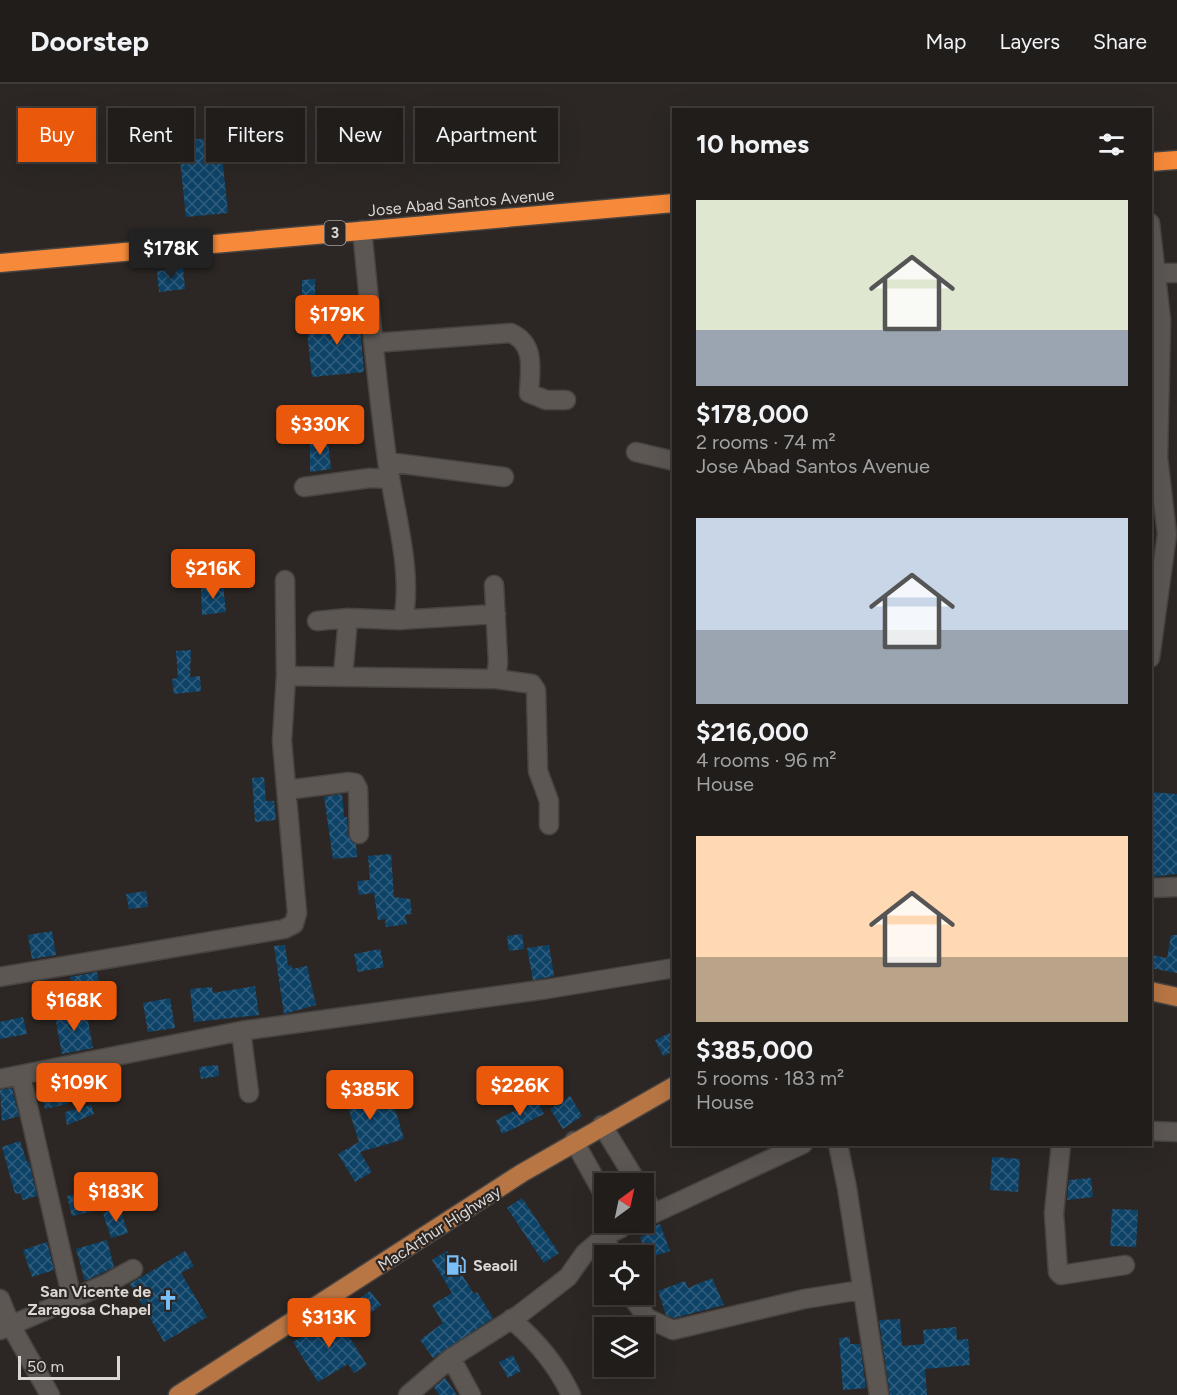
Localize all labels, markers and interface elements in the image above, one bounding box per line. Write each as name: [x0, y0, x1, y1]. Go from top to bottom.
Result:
text: Doorstep: [30, 24, 149, 58]
text: Map: [926, 29, 966, 54]
text: Layers: [999, 29, 1060, 54]
text: Share: [1093, 29, 1147, 54]
chip: Buy: [18, 108, 96, 162]
chip: Rent: [108, 108, 194, 162]
chip: Filters: [206, 108, 305, 162]
chip: New: [317, 108, 403, 162]
chip: Apartment: [415, 108, 558, 162]
text: 10 homes: [696, 128, 809, 160]
icon: filters: [1095, 128, 1128, 161]
street label: Jose Abad Santos Avenue: [367, 185, 555, 220]
road number: 3: [324, 221, 346, 245]
pin: $178K: [129, 229, 213, 280]
text: $178K: [143, 236, 199, 260]
icon: home: [858, 239, 966, 347]
pin: $179K: [295, 295, 379, 346]
text: $179K: [309, 302, 365, 326]
text: $178,000: [696, 398, 809, 430]
pin: $330K: [278, 405, 362, 456]
text: $330K: [290, 412, 350, 436]
text: 2 rooms · 74 m²: [696, 430, 836, 454]
text: Jose Abad Santos Avenue: [696, 454, 930, 478]
pin: $216K: [171, 549, 255, 600]
text: $216K: [185, 556, 241, 580]
icon: home: [858, 557, 966, 665]
text: $216,000: [696, 716, 809, 748]
text: 4 rooms · 96 m²: [696, 748, 836, 772]
text: House: [696, 772, 754, 796]
icon: home: [858, 875, 966, 983]
pin: $168K: [32, 981, 116, 1032]
text: $168K: [46, 988, 102, 1012]
text: $385,000: [696, 1034, 813, 1066]
pin: $109K: [37, 1063, 121, 1114]
pin: $226K: [478, 1066, 562, 1117]
text: 5 rooms · 183 m²: [696, 1066, 844, 1090]
text: $109K: [50, 1070, 108, 1094]
pin: $385K: [328, 1070, 412, 1121]
text: $226K: [490, 1073, 550, 1097]
text: $385K: [340, 1077, 400, 1101]
text: House: [696, 1090, 754, 1114]
pin: $183K: [74, 1172, 158, 1223]
north arrow: [594, 1173, 654, 1233]
map controls: [594, 1173, 654, 1377]
text: $183K: [88, 1179, 144, 1203]
street label: MacArthur Highway: [374, 1181, 505, 1275]
button: locate: [594, 1245, 654, 1305]
fuel station icon: Seaoil: [444, 1253, 468, 1277]
place label: Seaoil: [473, 1256, 518, 1275]
place label: San Vicente de Zaragosa Chapel: [27, 1282, 151, 1319]
church icon: San Vicente de Zaragosa Chapel: [156, 1288, 180, 1312]
pin: $313K: [287, 1298, 371, 1349]
text: $313K: [301, 1305, 357, 1329]
button: layers: [594, 1317, 654, 1377]
scale bar: [18, 1353, 120, 1380]
text: 50 m: [27, 1357, 64, 1376]

